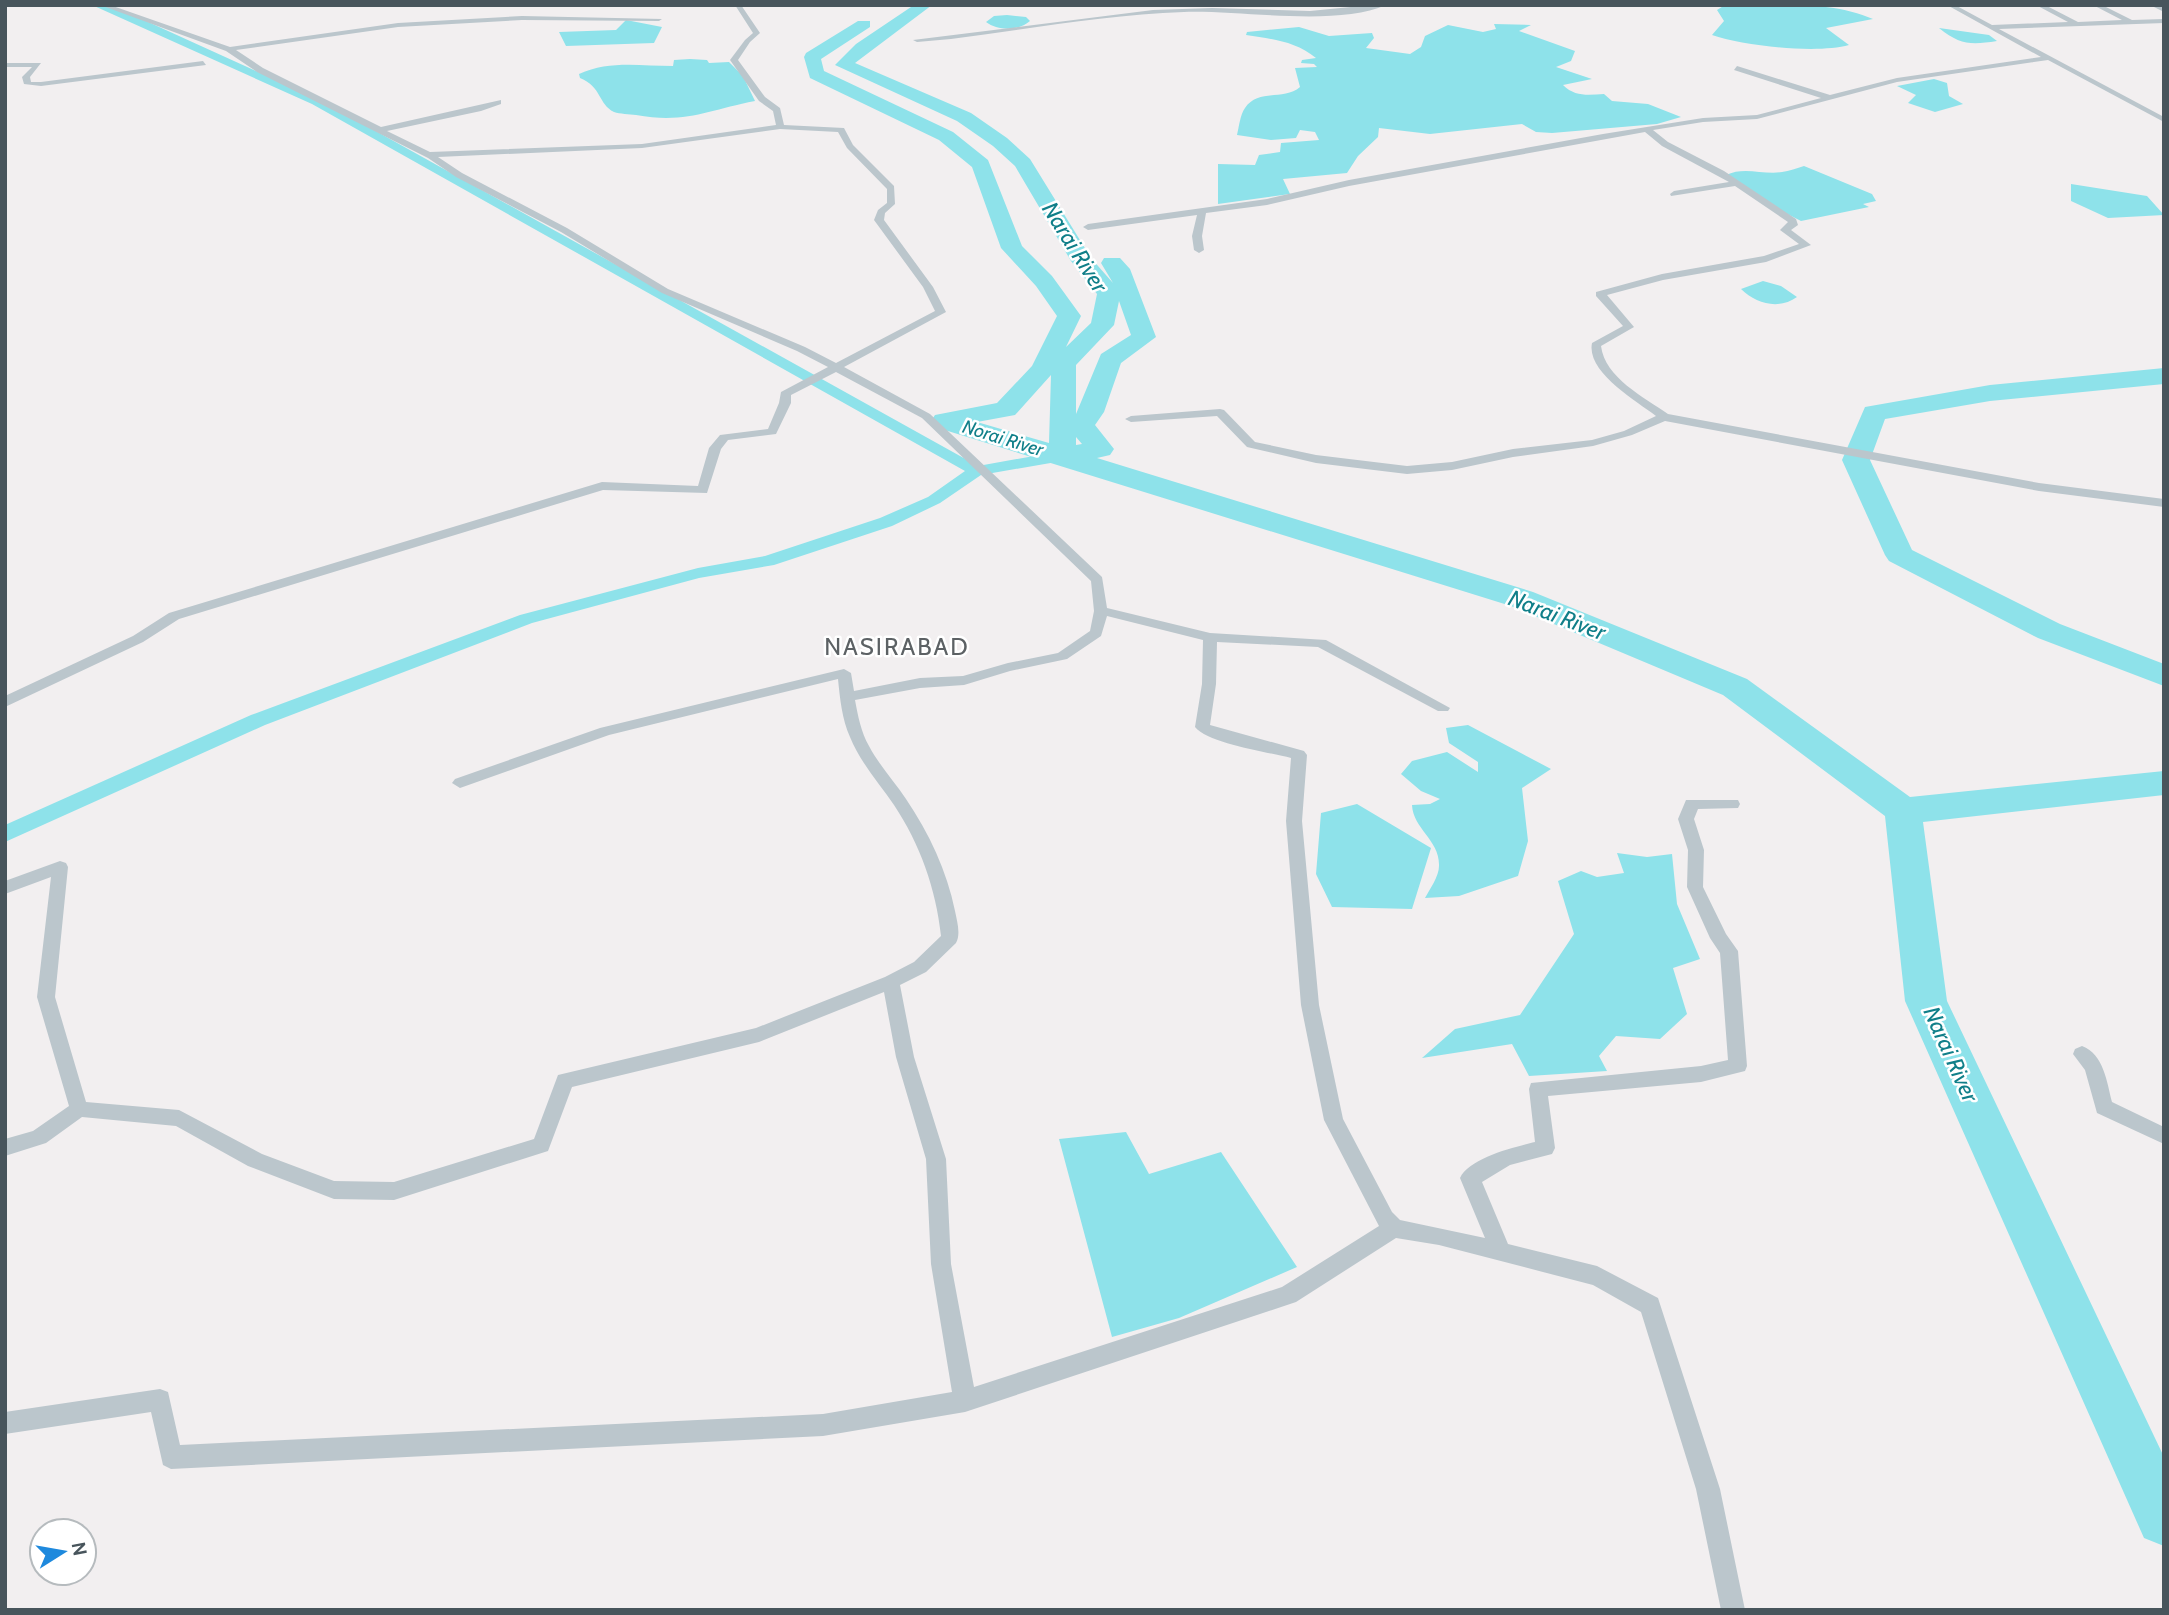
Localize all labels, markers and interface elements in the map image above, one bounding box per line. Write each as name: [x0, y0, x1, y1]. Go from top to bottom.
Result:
water label: Narai River: [1036, 197, 1114, 298]
water label: Norai River: [960, 415, 1047, 462]
water label: Narai River: [1505, 584, 1610, 647]
district label: NASIRABAD: [824, 632, 970, 661]
water label: Narai River: [1918, 1002, 1985, 1107]
north arrow: [28, 1517, 98, 1587]
text: N: [67, 1540, 92, 1558]

